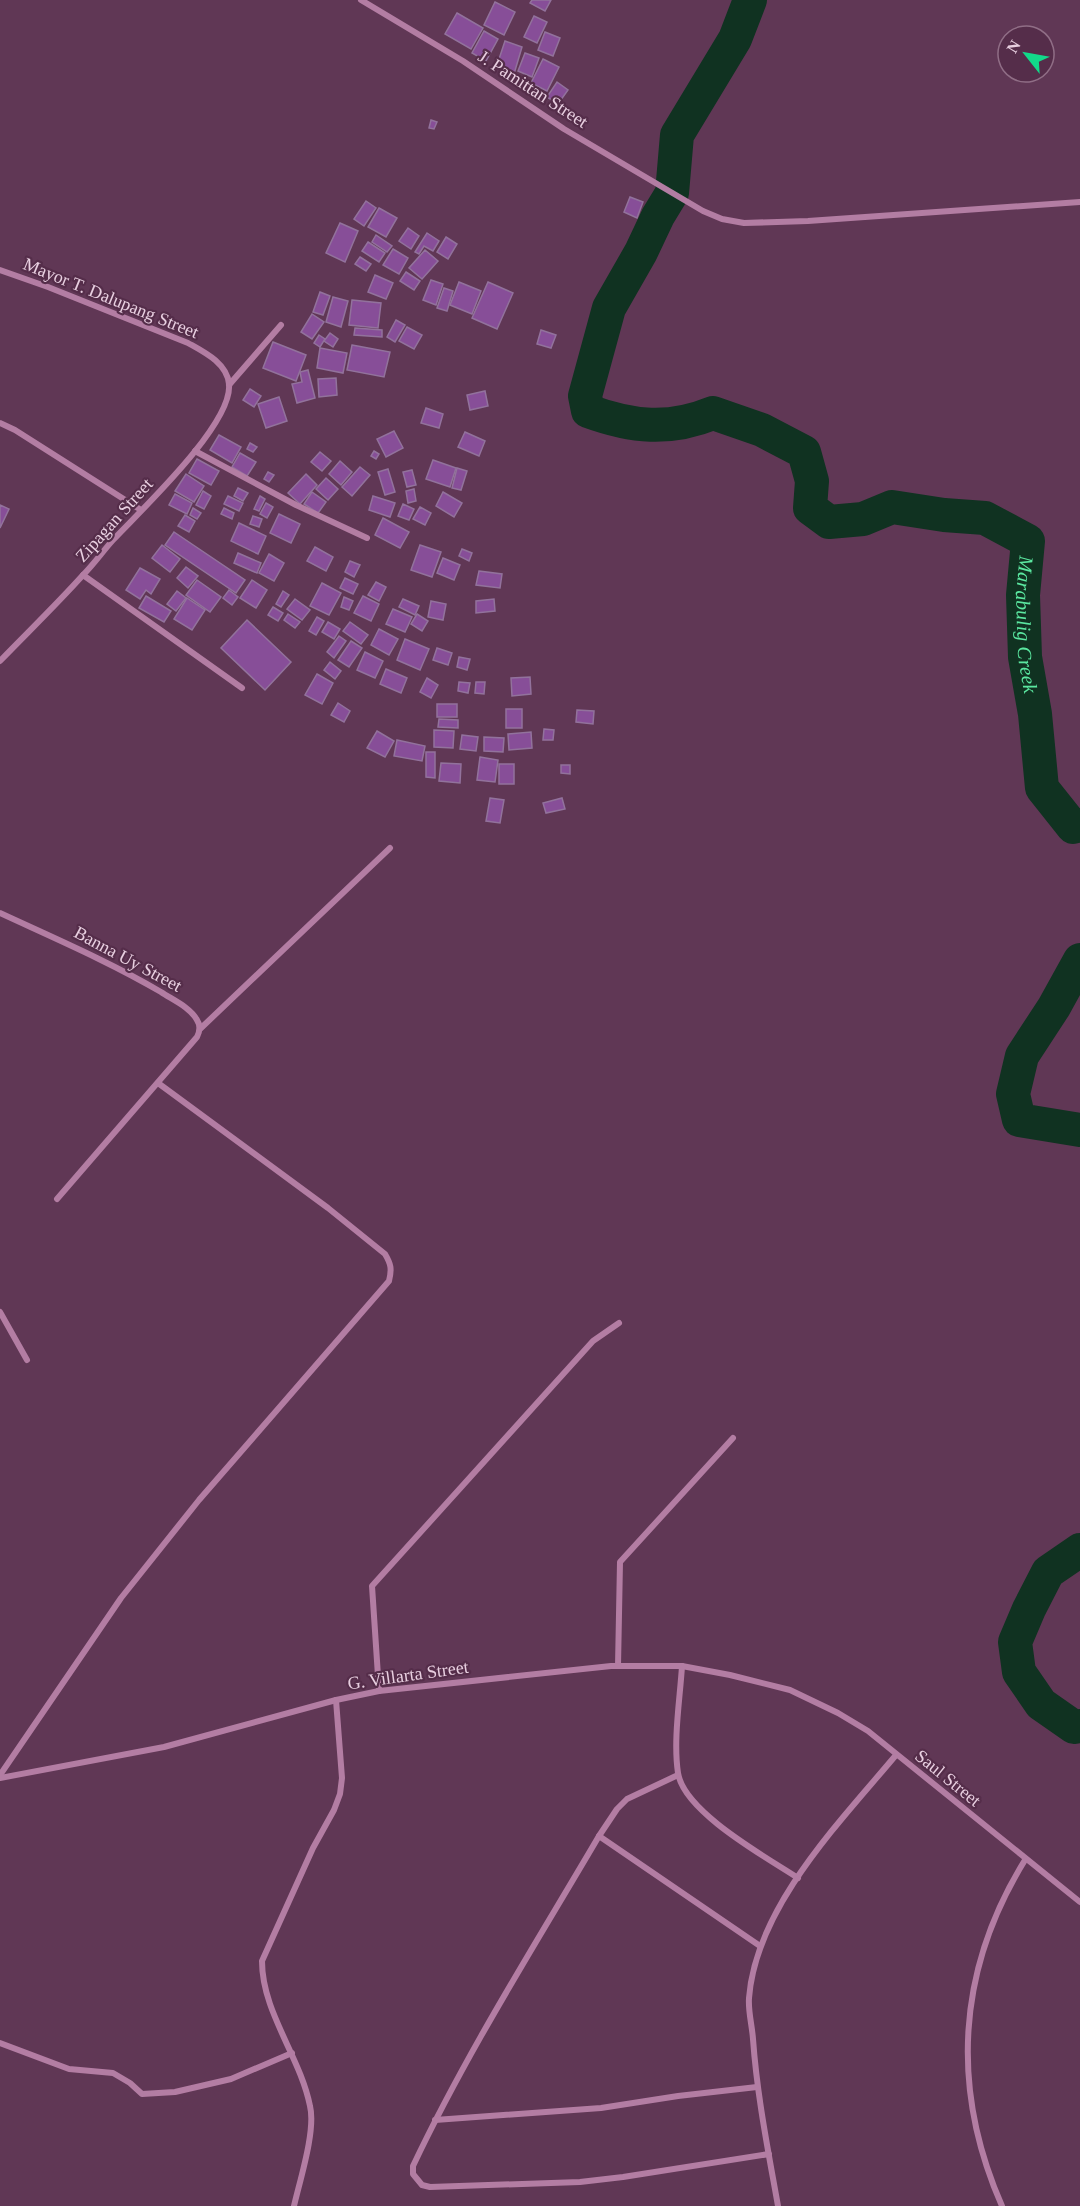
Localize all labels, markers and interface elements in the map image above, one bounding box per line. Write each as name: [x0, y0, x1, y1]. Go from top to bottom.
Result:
north arrow: [996, 24, 1056, 84]
text: N: [1003, 37, 1024, 56]
street label: J. Pamittan Street: [475, 46, 591, 132]
street label: Mayor T. Dalupang Street: [20, 254, 202, 342]
street label: Zipagan Street: [71, 474, 157, 566]
water label: Marabulig Creek: [1012, 554, 1042, 696]
street label: Banna Uy Street: [71, 922, 185, 996]
street label: G. Villarta Street: [346, 1657, 470, 1693]
street label: Saul Street: [911, 1746, 985, 1810]

